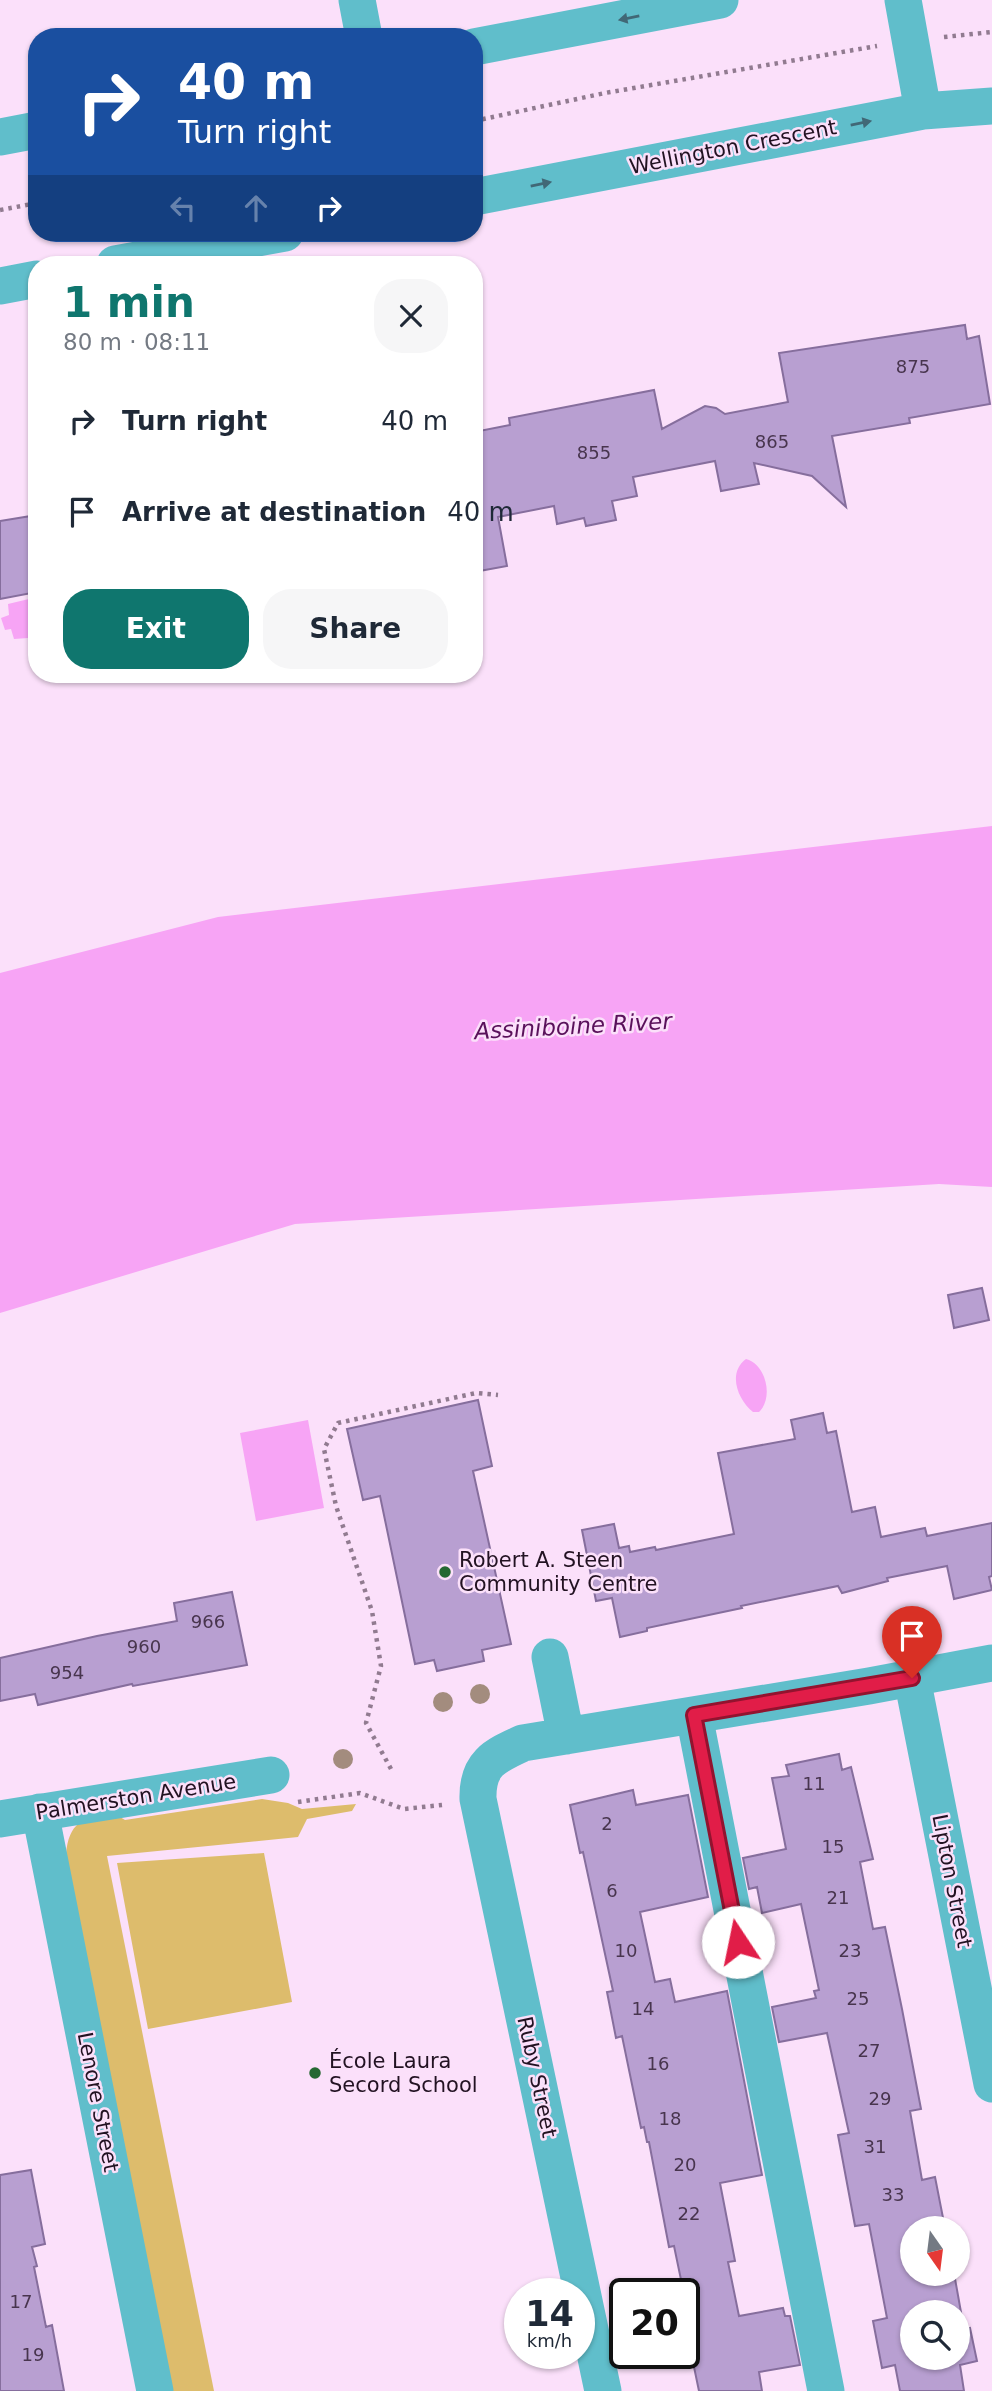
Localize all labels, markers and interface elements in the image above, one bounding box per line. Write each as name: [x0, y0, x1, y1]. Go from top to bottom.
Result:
one-way arrow: [618, 12, 640, 23]
text: 40 m: [178, 54, 314, 111]
icon: right: [63, 56, 154, 147]
text: Turn right: [178, 113, 331, 151]
street label: Wellington Crescent: [627, 115, 839, 179]
one-way arrow: [850, 117, 872, 128]
one-way arrow: [530, 179, 552, 190]
icon: left: [164, 189, 202, 227]
icon: ahead: [237, 189, 275, 227]
icon: right: [310, 189, 348, 227]
text: 1 min: [63, 278, 195, 327]
button: close: [374, 279, 448, 353]
text: 80 m · 08:11: [63, 329, 210, 355]
house number: 875: [896, 356, 930, 377]
icon: right: [63, 402, 101, 440]
text: Turn right: [122, 406, 267, 436]
text: 40 m: [381, 406, 448, 436]
house number: 865: [755, 431, 789, 452]
house number: 855: [577, 442, 611, 463]
icon: arrive: [63, 493, 101, 531]
text: Arrive at destination: [122, 497, 426, 527]
text: 40 m: [447, 497, 514, 527]
button: Exit: [63, 589, 249, 669]
button: Share: [263, 589, 448, 669]
water label: Assiniboine River: [472, 1008, 674, 1044]
place label: Robert A. Steen Community Centre: [459, 1548, 657, 1596]
marker: Robert A. Steen Community Centre: [437, 1564, 453, 1580]
pin: [882, 1606, 942, 1678]
house number: 966: [191, 1611, 225, 1632]
icon: arrive: [893, 1617, 931, 1655]
house number: 960: [127, 1636, 161, 1657]
house number: 954: [50, 1662, 84, 1683]
street label: Palmerston Avenue: [34, 1769, 238, 1825]
house number: 11: [803, 1773, 825, 1794]
street label: Lipton Street: [927, 1812, 977, 1950]
house number: 2: [601, 1813, 613, 1834]
house number: 15: [822, 1836, 844, 1857]
house number: 6: [606, 1880, 618, 1901]
house number: 21: [827, 1887, 849, 1908]
position arrow: [701, 1905, 775, 1979]
house number: 10: [615, 1940, 637, 1961]
house number: 23: [839, 1940, 861, 1961]
house number: 25: [847, 1988, 869, 2009]
house number: 14: [632, 1998, 654, 2019]
street label: Ruby Street: [512, 2014, 562, 2140]
street label: Lenore Street: [73, 2030, 123, 2174]
house number: 27: [858, 2040, 880, 2061]
place label: École Laura Secord School: [329, 2048, 478, 2097]
house number: 16: [647, 2053, 669, 2074]
marker: École Laura Secord School: [307, 2065, 323, 2081]
house number: 29: [869, 2088, 891, 2109]
house number: 18: [659, 2108, 681, 2129]
house number: 31: [864, 2136, 886, 2157]
house number: 20: [674, 2154, 696, 2175]
house number: 33: [882, 2184, 904, 2205]
house number: 22: [678, 2203, 700, 2224]
north arrow: [900, 2216, 970, 2286]
map controls: [900, 2216, 970, 2370]
speed limit sign: 20: [609, 2278, 700, 2369]
house number: 17: [10, 2291, 32, 2312]
text: 14: [525, 2294, 574, 2334]
button: search: [900, 2300, 970, 2370]
text: km/h: [527, 2330, 572, 2351]
house number: 19: [22, 2344, 44, 2365]

